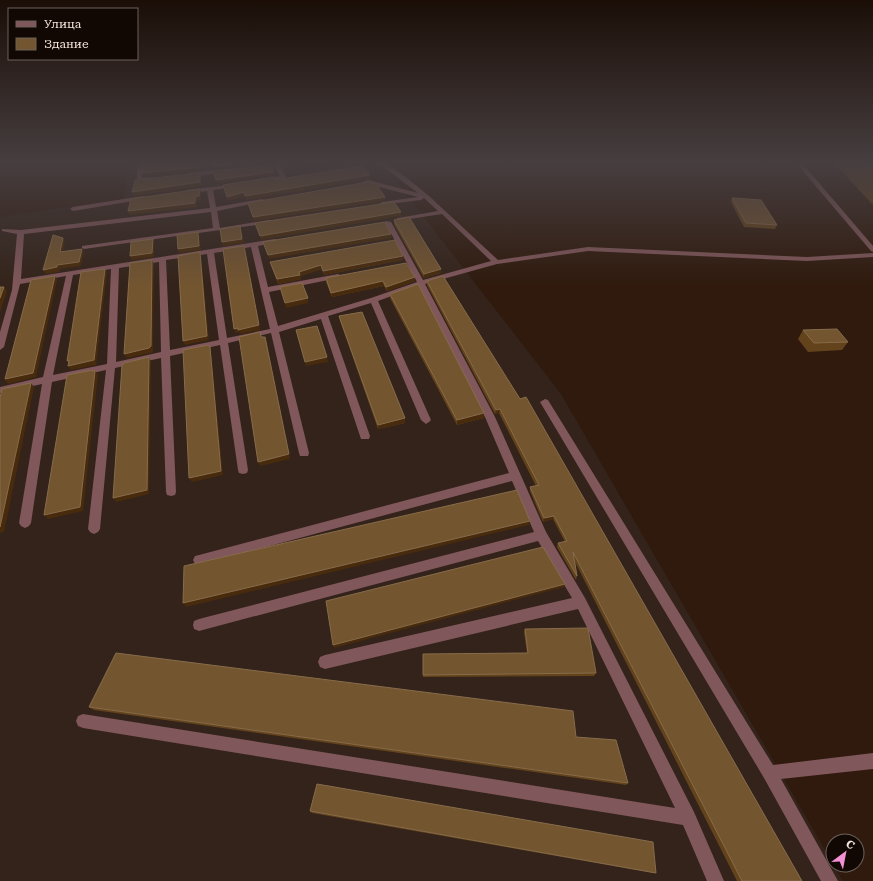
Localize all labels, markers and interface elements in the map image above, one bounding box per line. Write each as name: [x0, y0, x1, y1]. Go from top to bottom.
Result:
legend: [8, 8, 138, 60]
text: Улица: [44, 17, 82, 31]
text: Здание: [44, 37, 89, 51]
north arrow: [825, 833, 865, 873]
text: С: [843, 837, 857, 853]

